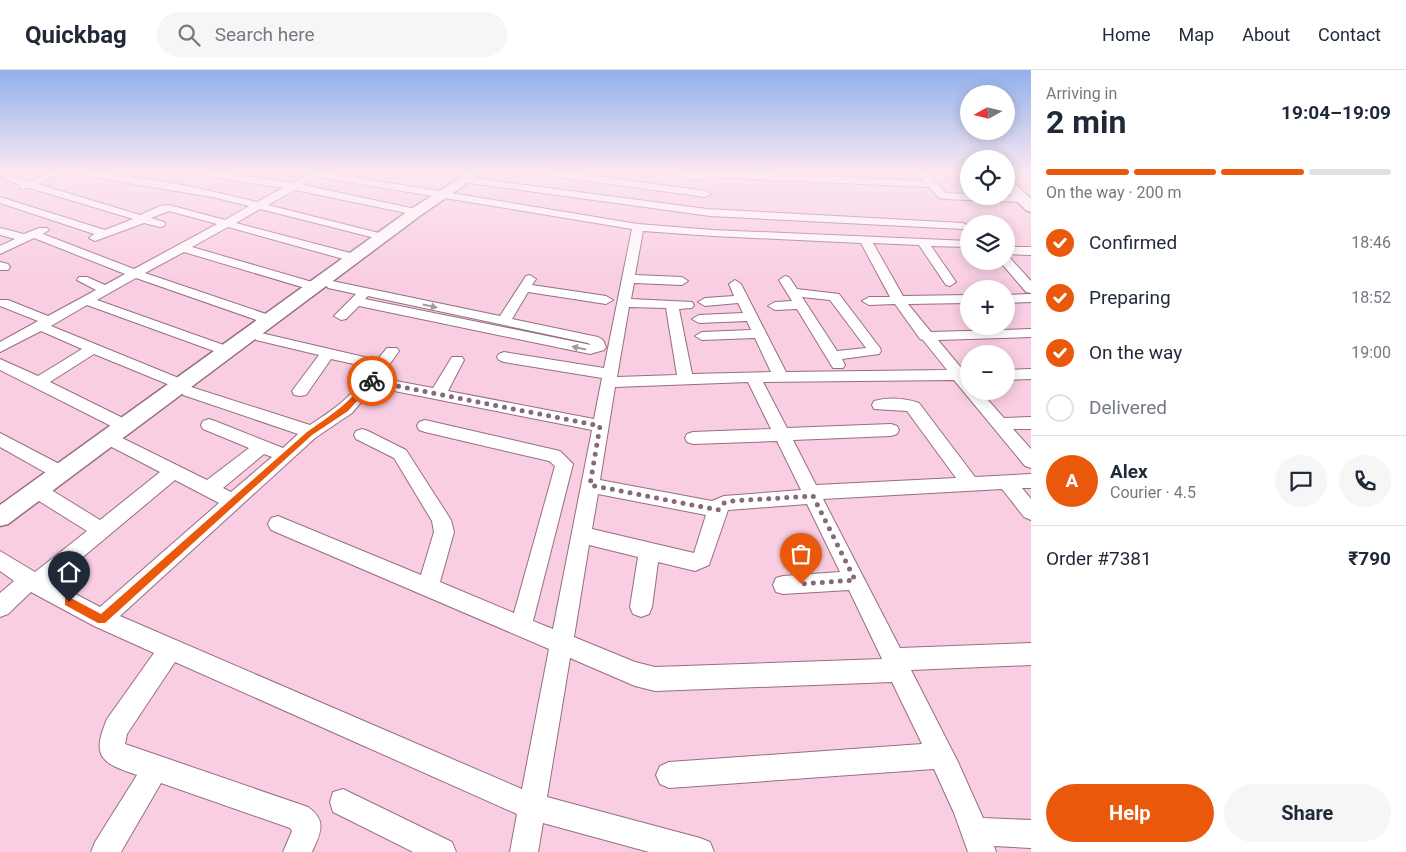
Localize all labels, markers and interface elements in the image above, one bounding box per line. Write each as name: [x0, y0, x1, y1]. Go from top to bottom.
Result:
search box: [157, 12, 507, 57]
text: Quickbag: [25, 21, 127, 49]
icon: search: [175, 21, 203, 49]
text: Search here: [215, 23, 315, 46]
text: Home: [1102, 24, 1151, 45]
text: Map: [1179, 24, 1214, 45]
text: About: [1242, 24, 1290, 45]
text: Contact: [1318, 24, 1381, 45]
text: Arriving in: [1046, 84, 1117, 103]
north arrow: [960, 85, 1015, 140]
map controls: [960, 85, 1015, 400]
text: 19:04–19:09: [1281, 101, 1391, 124]
text: 2 min: [1046, 103, 1126, 141]
button: locate: [960, 150, 1015, 205]
text: On the way · 200 m: [1046, 183, 1182, 202]
button: layers: [960, 215, 1015, 270]
icon: check: [1046, 229, 1074, 257]
text: Confirmed: [1089, 231, 1177, 254]
text: 18:46: [1351, 233, 1391, 252]
button: +: [960, 280, 1015, 335]
icon: check: [1046, 284, 1074, 312]
text: Preparing: [1089, 286, 1171, 309]
text: 18:52: [1351, 288, 1391, 307]
one-way arrow: [423, 302, 439, 310]
icon: check: [1046, 339, 1074, 367]
text: On the way: [1089, 341, 1182, 364]
text: 19:00: [1351, 343, 1391, 362]
one-way arrow: [571, 344, 587, 352]
button: −: [960, 345, 1015, 400]
courier: [347, 356, 397, 406]
icon: bike: [358, 367, 386, 395]
text: Delivered: [1089, 396, 1167, 419]
button: chat: [1275, 455, 1327, 507]
button: phone: [1339, 455, 1391, 507]
text: Alex: [1110, 460, 1148, 483]
text: A: [1066, 469, 1078, 492]
text: Courier · 4.5: [1110, 483, 1196, 502]
pin: [780, 533, 822, 584]
icon: bag: [787, 540, 815, 568]
text: Order #7381: [1046, 547, 1152, 570]
text: ₹790: [1348, 547, 1391, 570]
pin: [48, 551, 90, 602]
icon: home: [55, 558, 83, 586]
button: Help: [1046, 784, 1214, 842]
button: Share: [1224, 784, 1391, 842]

